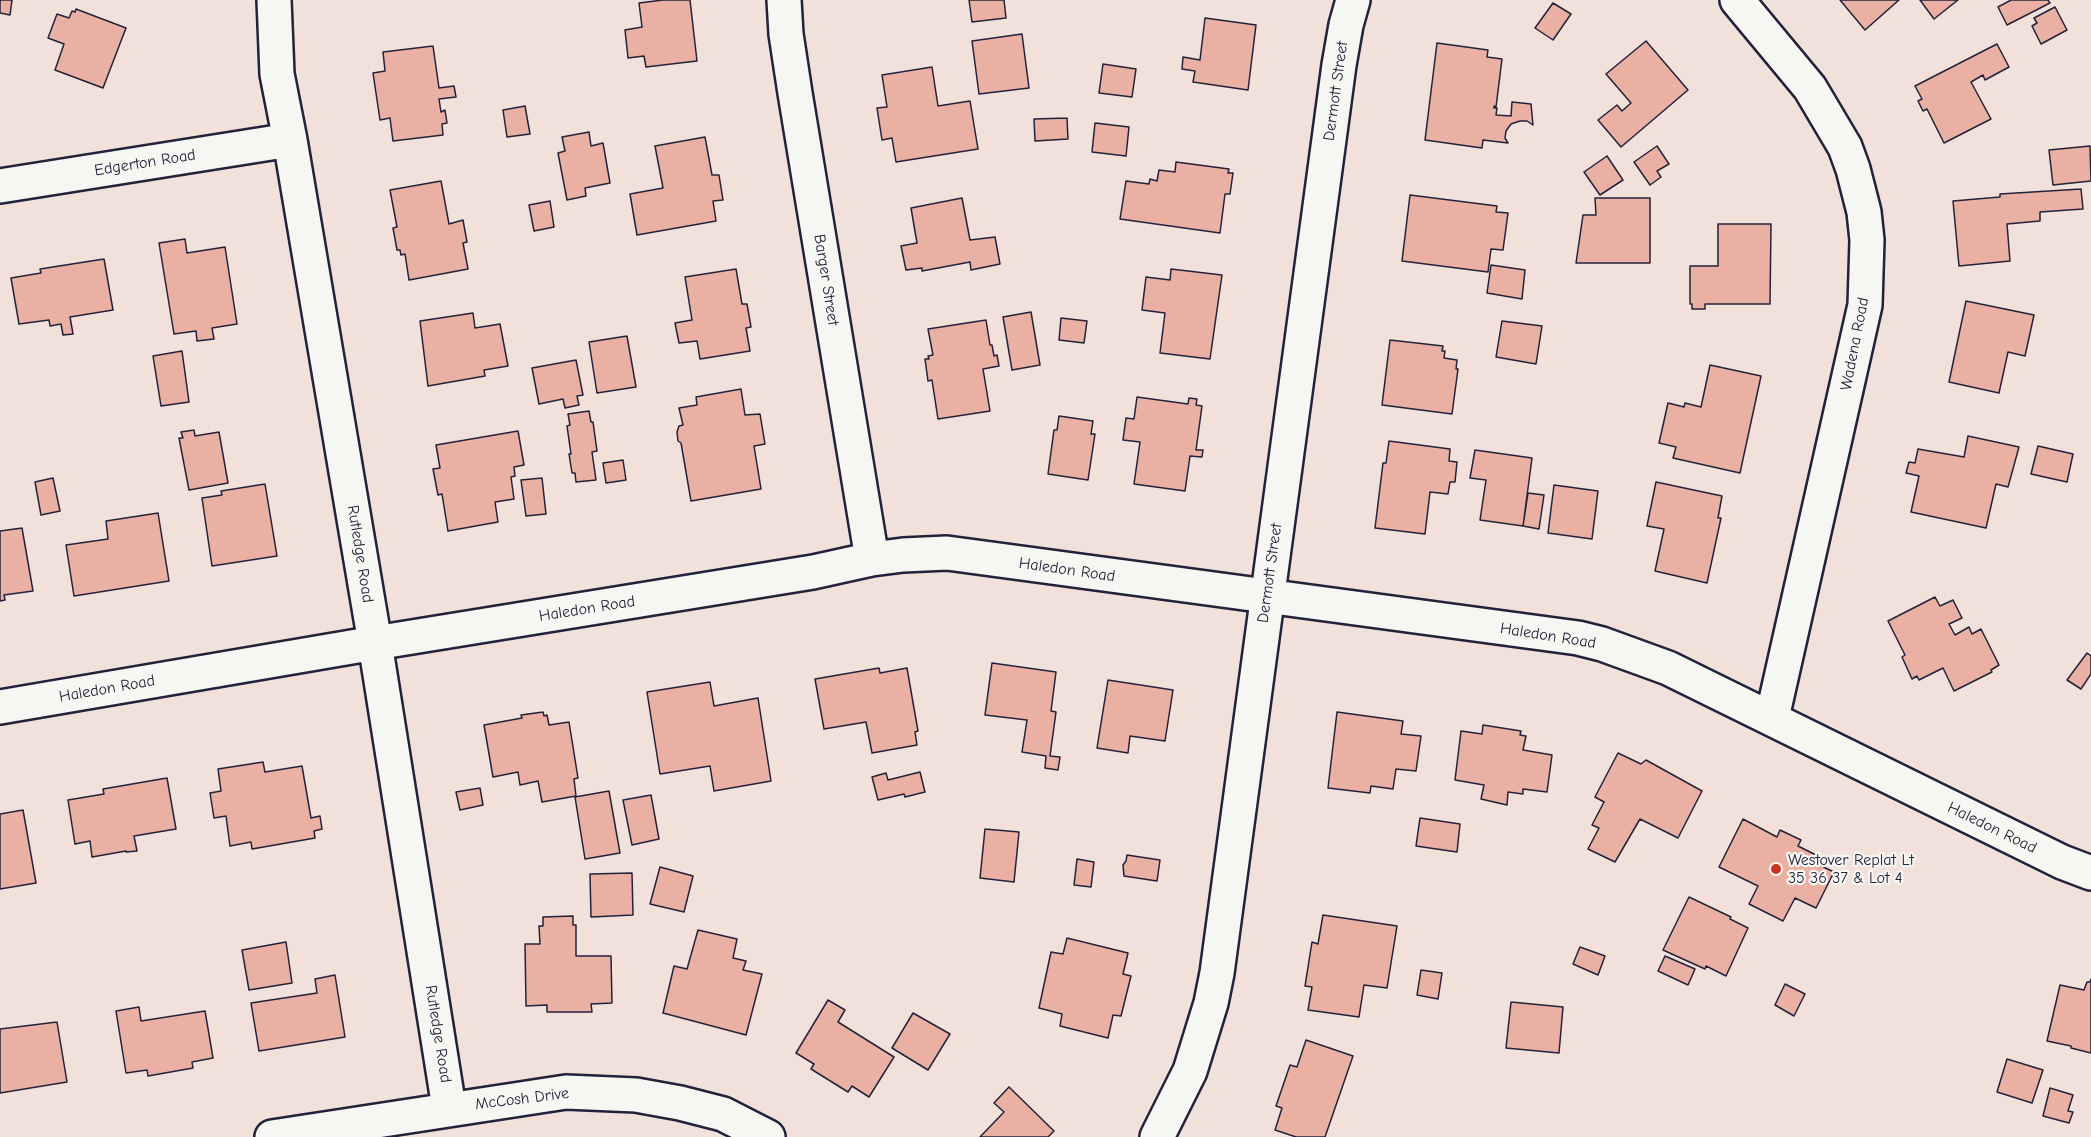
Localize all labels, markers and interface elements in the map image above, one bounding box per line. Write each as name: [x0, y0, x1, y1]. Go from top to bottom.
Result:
street label: Dermott Street: [1319, 40, 1353, 142]
street label: Edgerton Road: [93, 146, 197, 180]
street label: Barger Street: [809, 233, 843, 327]
street label: Wadena Road: [1837, 296, 1873, 392]
street label: Rutledge Road: [343, 504, 377, 604]
street label: Dermott Street: [1253, 522, 1287, 624]
street label: Haledon Road: [1018, 554, 1116, 586]
street label: Haledon Road: [538, 592, 636, 626]
street label: Haledon Road: [1499, 619, 1597, 653]
street label: Haledon Road: [58, 671, 156, 707]
street label: Haledon Road: [1944, 798, 2040, 858]
place label: Westover Replat Lt 35 36 37 & Lot 4: [1788, 850, 1914, 888]
marker: Westover Replat Lt 35 36 37 & Lot 4: [1769, 862, 1783, 876]
street label: Rutledge Road: [421, 984, 455, 1084]
street label: McCosh Drive: [474, 1084, 570, 1114]

